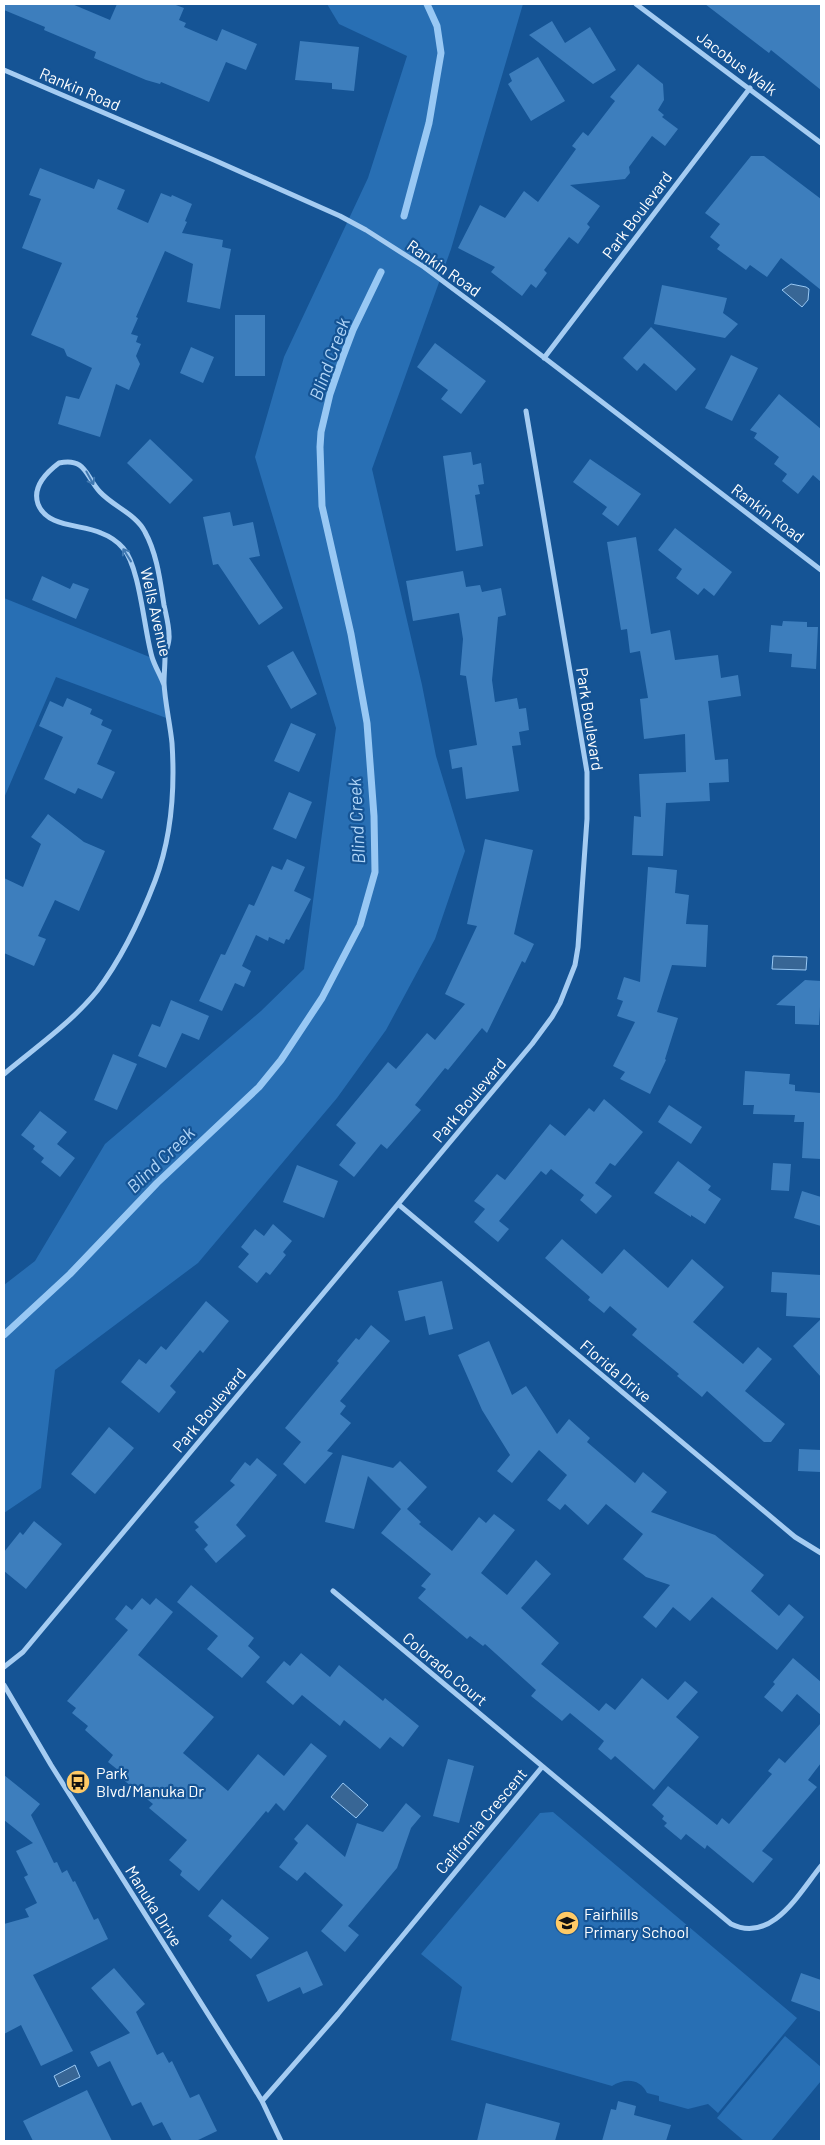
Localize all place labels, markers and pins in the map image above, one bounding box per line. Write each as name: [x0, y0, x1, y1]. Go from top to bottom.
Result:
place label: Park Blvd/Manuka Dr: [96, 1763, 204, 1800]
bus stop icon: Park Blvd/Manuka Dr: [65, 1769, 91, 1795]
place label: Fairhills Primary School: [584, 1904, 689, 1941]
school or university icon: Fairhills Primary School: [554, 1910, 580, 1936]

